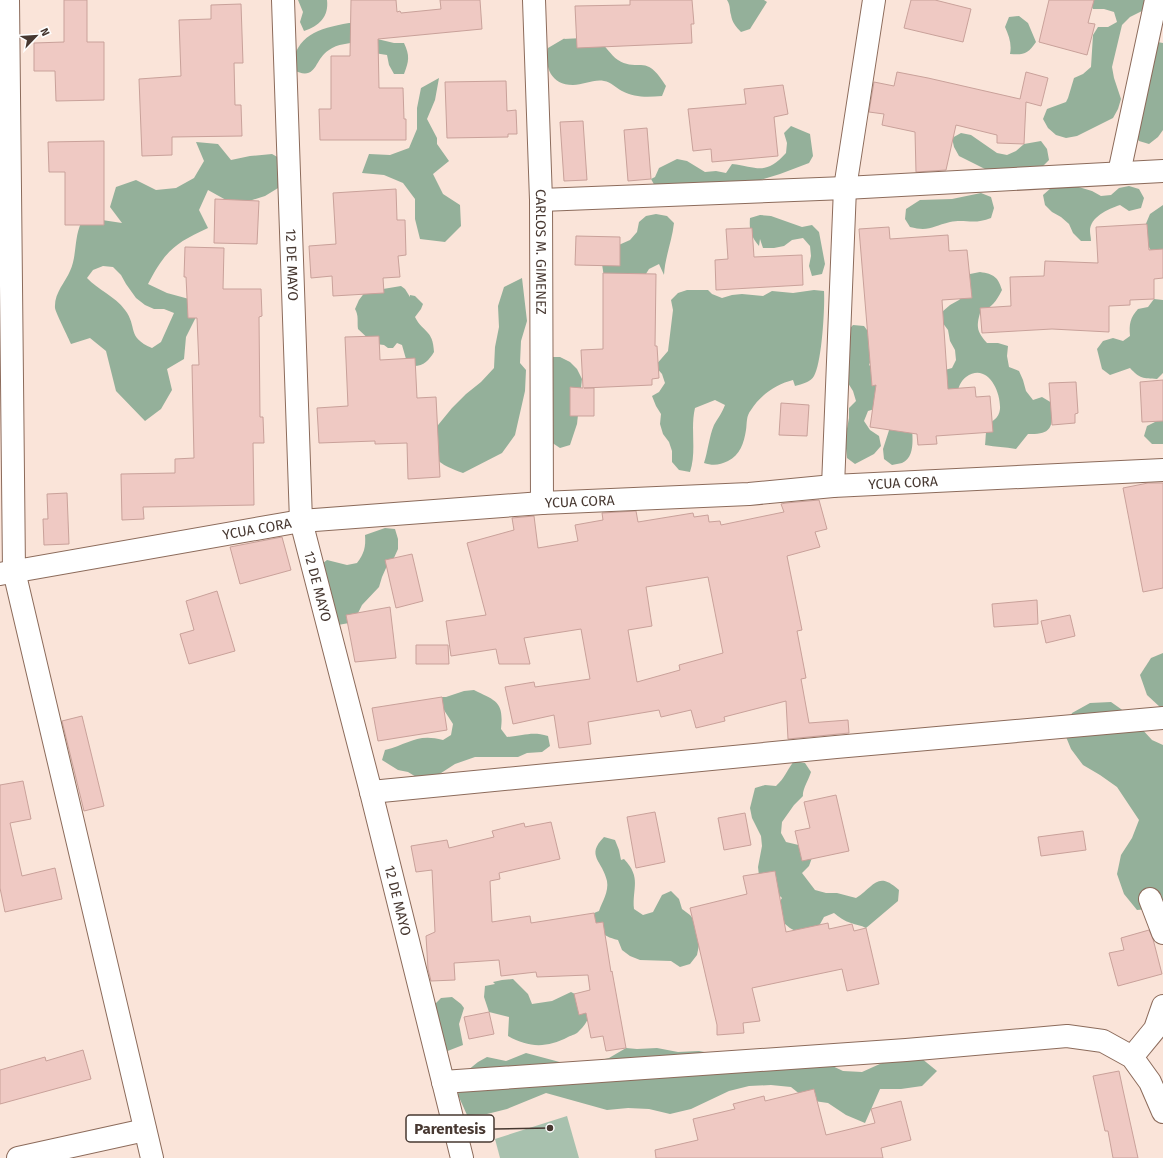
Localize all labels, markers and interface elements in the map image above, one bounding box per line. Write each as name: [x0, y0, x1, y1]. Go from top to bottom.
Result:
north arrow: [16, 16, 56, 56]
text: N: [37, 26, 52, 38]
street label: CARLOS M. GIMENEZ: [532, 189, 550, 315]
street label: 12 DE MAYO: [282, 228, 302, 301]
street label: YCUA CORA: [868, 472, 938, 493]
street label: YCUA CORA: [544, 491, 615, 511]
street label: YCUA CORA: [221, 514, 293, 543]
street label: 12 DE MAYO: [301, 549, 335, 624]
street label: 12 DE MAYO: [381, 863, 415, 938]
callout: Parentesis: [406, 1115, 494, 1142]
text: Parentesis: [414, 1120, 486, 1138]

